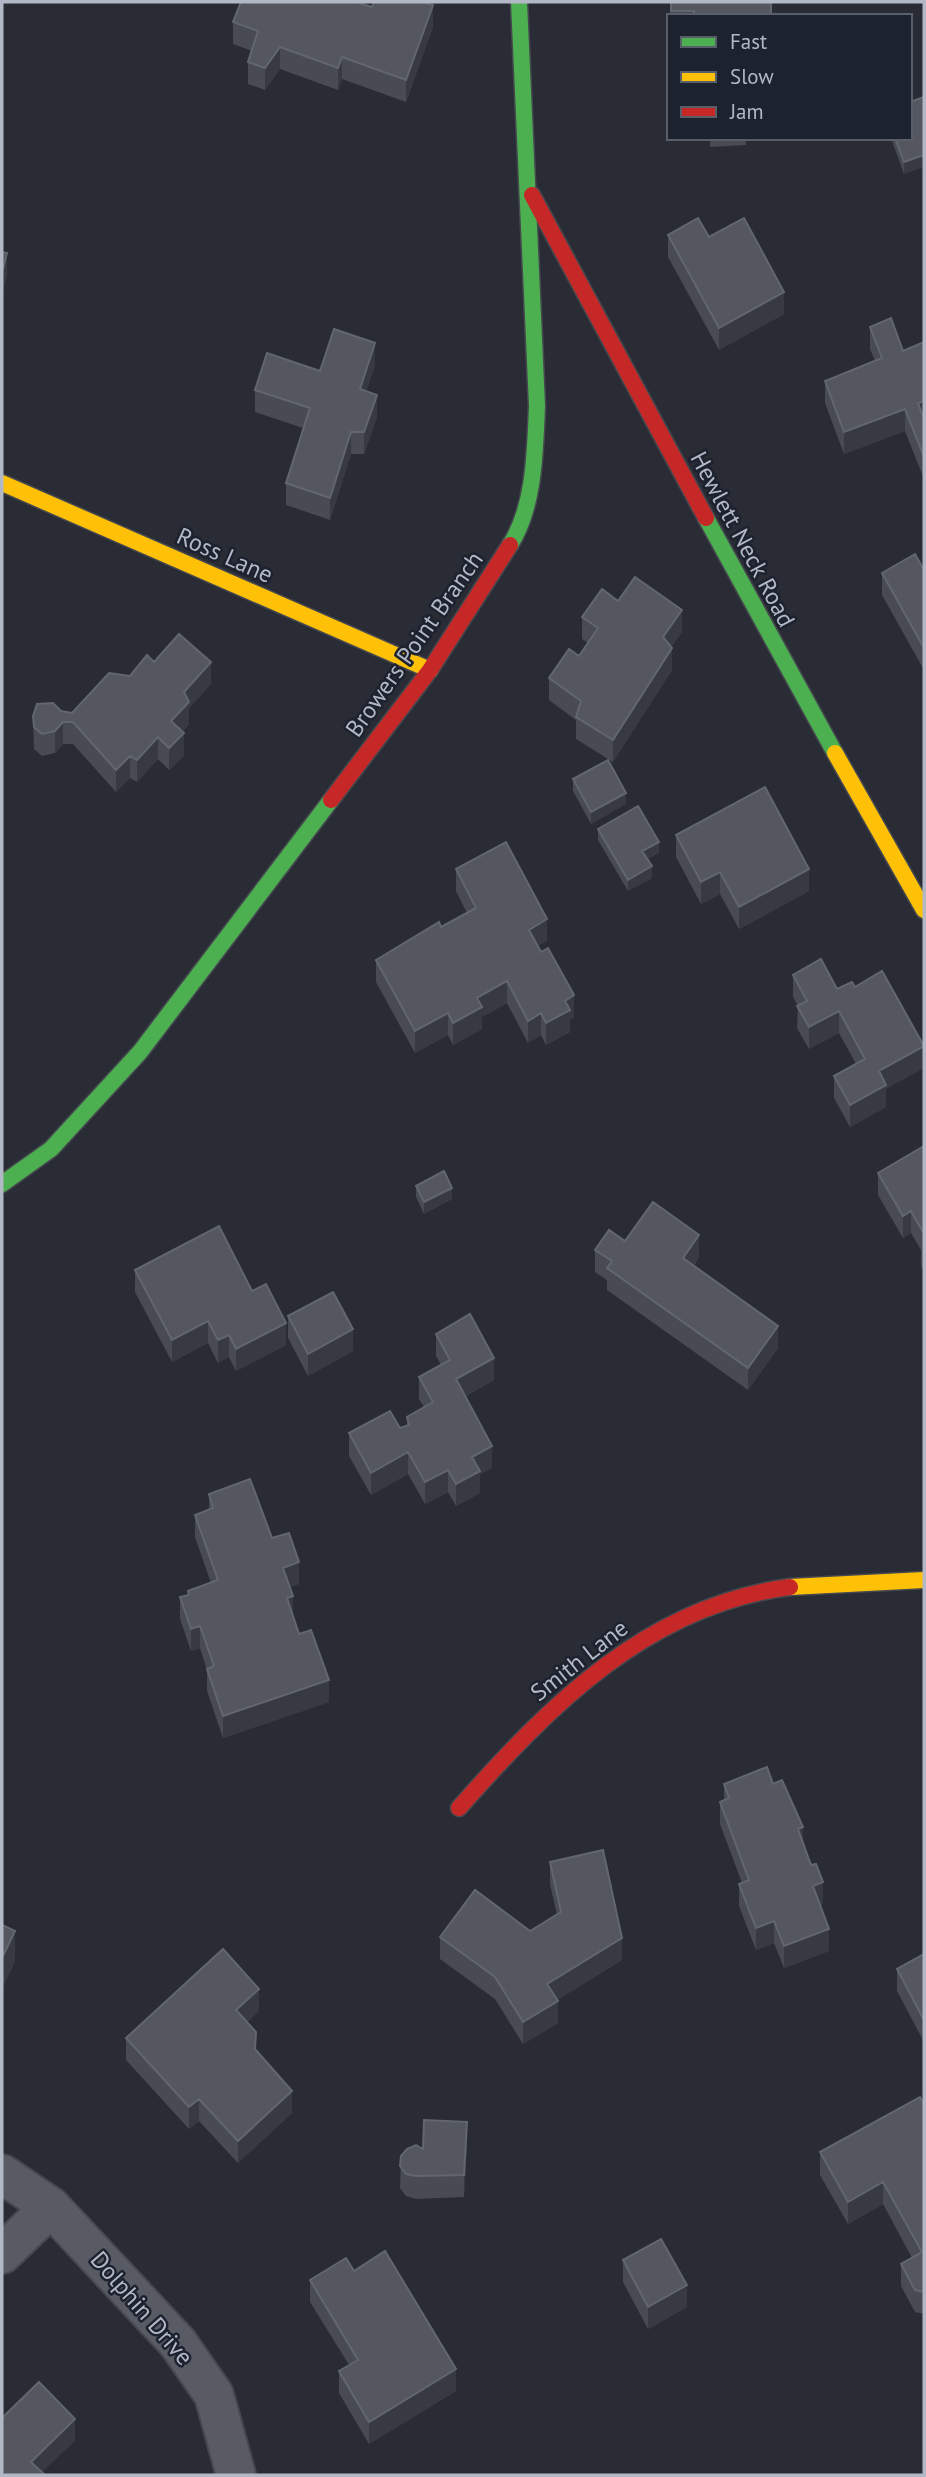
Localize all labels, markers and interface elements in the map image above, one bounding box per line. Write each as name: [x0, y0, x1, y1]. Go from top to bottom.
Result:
legend: [667, 14, 912, 140]
text: Fast: [730, 28, 767, 55]
text: Slow: [730, 63, 774, 90]
text: Jam: [729, 98, 764, 125]
street label: Hewlett Neck Road: [684, 446, 802, 632]
street label: Ross Lane: [172, 520, 278, 590]
street label: Browers Point Branch: [338, 545, 490, 743]
street label: Smith Lane: [524, 1612, 634, 1708]
street label: Dolphin Drive: [84, 2244, 200, 2372]

